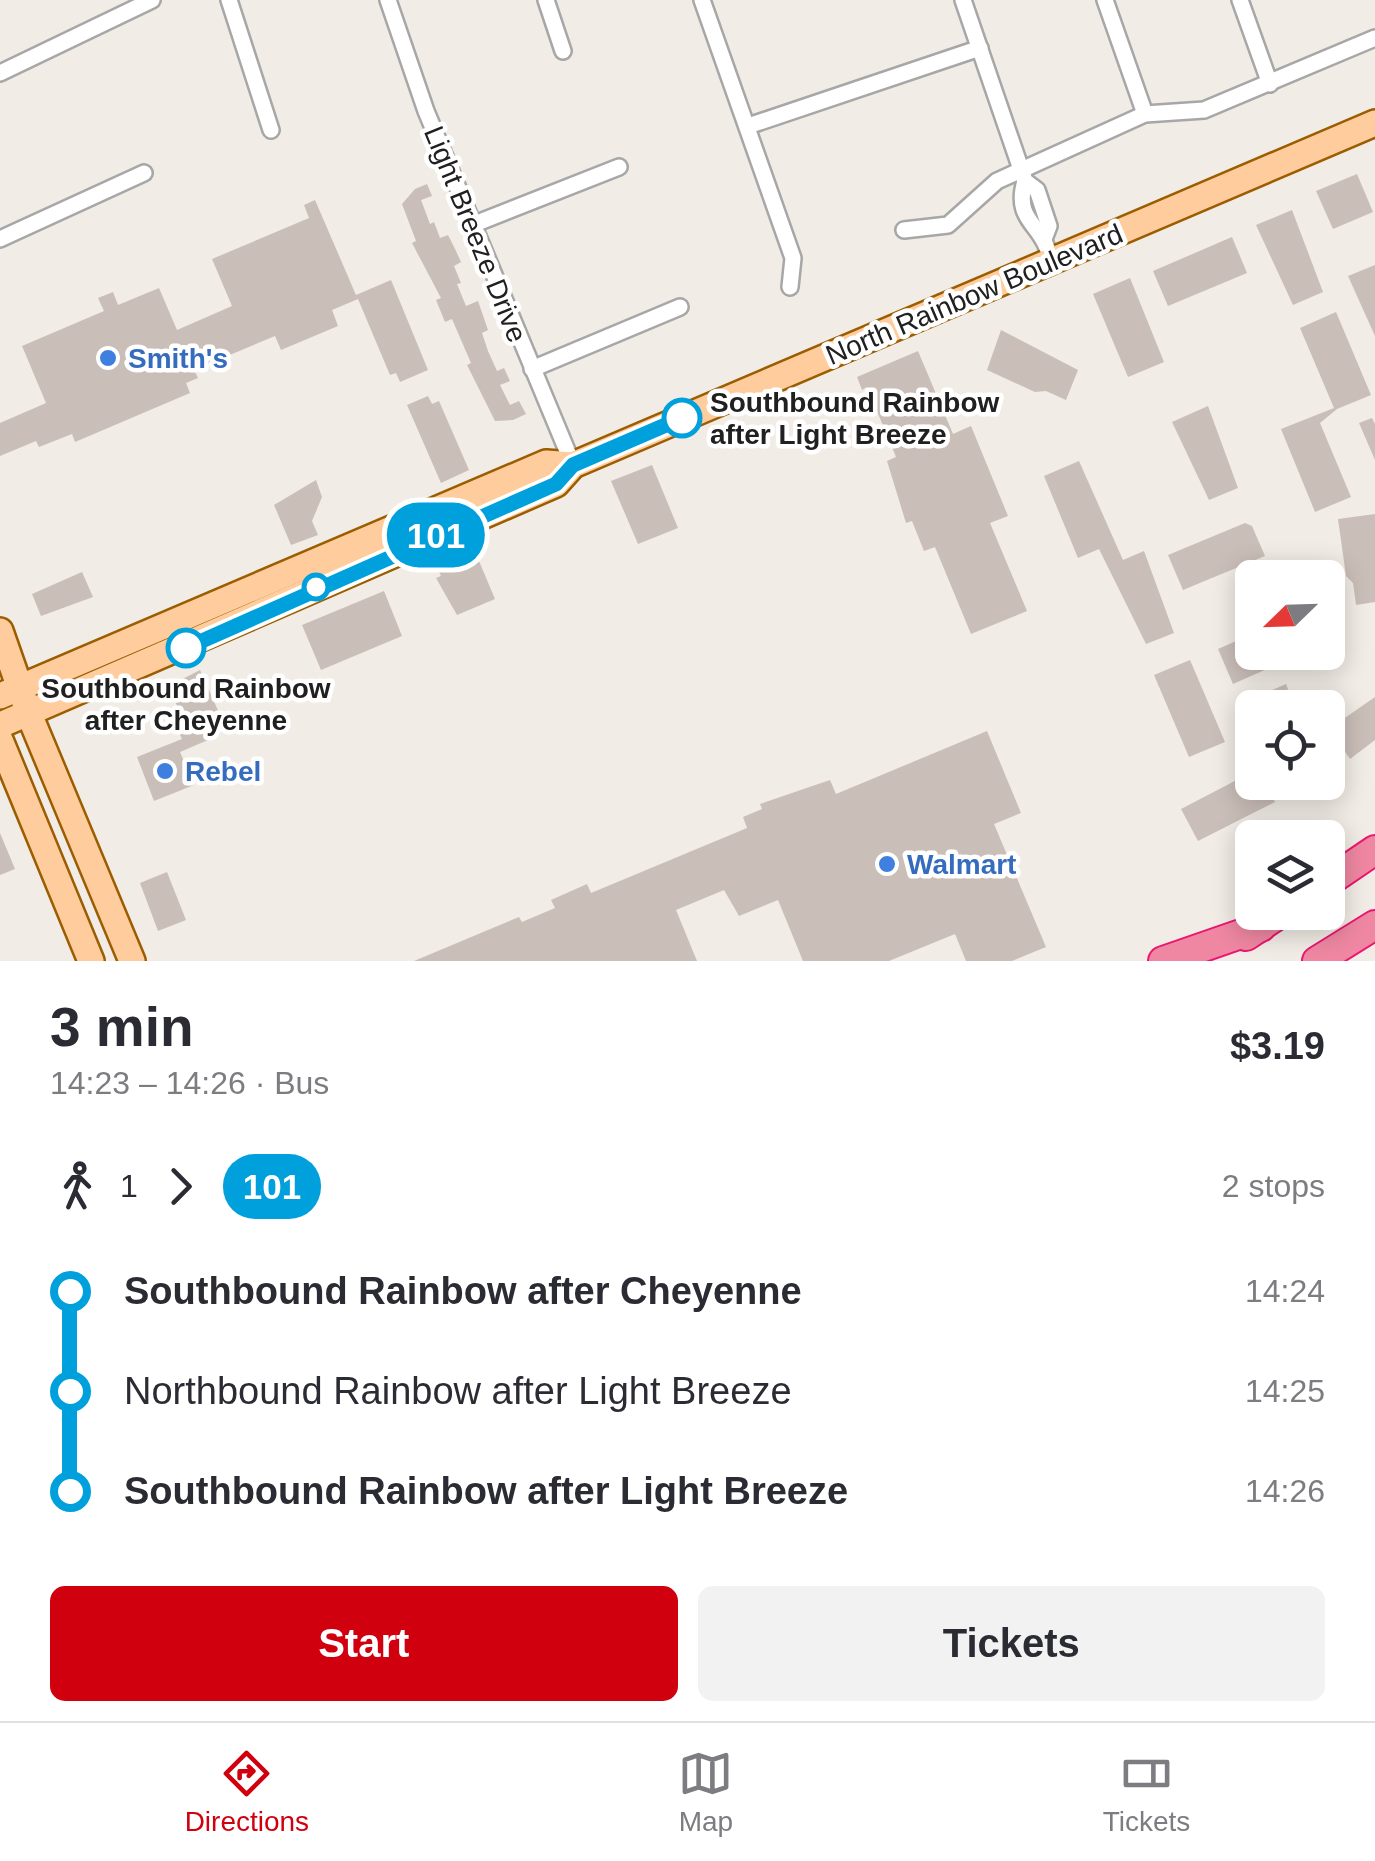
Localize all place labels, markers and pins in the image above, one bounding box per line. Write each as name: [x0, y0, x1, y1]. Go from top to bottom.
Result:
place label: Smith's: [128, 343, 228, 374]
marker: Smith's: [97, 347, 119, 369]
place label: Southbound Rainbow after Light Breeze: [710, 387, 999, 450]
marker: Southbound Rainbow after Light Breeze: [663, 399, 701, 437]
unlabelled marker: [303, 574, 329, 600]
marker: Southbound Rainbow after Cheyenne: [167, 629, 205, 667]
place label: Southbound Rainbow after Cheyenne: [41, 673, 331, 736]
place label: Rebel: [185, 756, 261, 787]
marker: Rebel: [154, 760, 176, 782]
place label: Walmart: [907, 849, 1016, 880]
marker: Walmart: [876, 853, 898, 875]

